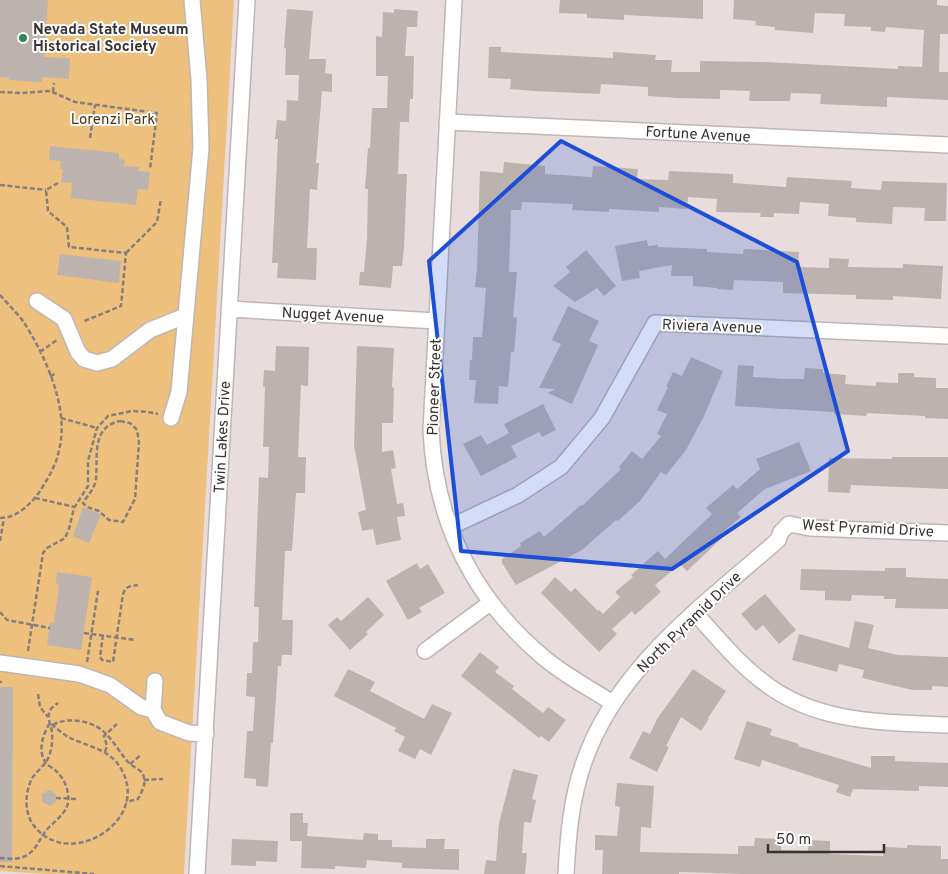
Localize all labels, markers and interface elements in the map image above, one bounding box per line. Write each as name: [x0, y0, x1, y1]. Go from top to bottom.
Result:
place label: Nevada State Museum Historical Society: [33, 21, 189, 57]
marker: Nevada State Museum Historical Society: [17, 32, 29, 44]
park label: Lorenzi Park: [71, 111, 155, 130]
street label: Fortune Avenue: [645, 123, 751, 148]
street label: Nugget Avenue: [281, 304, 385, 329]
street label: Riviera Avenue: [662, 316, 762, 339]
street label: Pioneer Street: [424, 338, 447, 436]
street label: Twin Lakes Drive: [211, 380, 236, 494]
street label: West Pyramid Drive: [802, 517, 934, 542]
street label: North Pyramid Drive: [634, 568, 746, 678]
scale bar: [768, 822, 884, 854]
text: 50 m: [776, 831, 811, 850]

